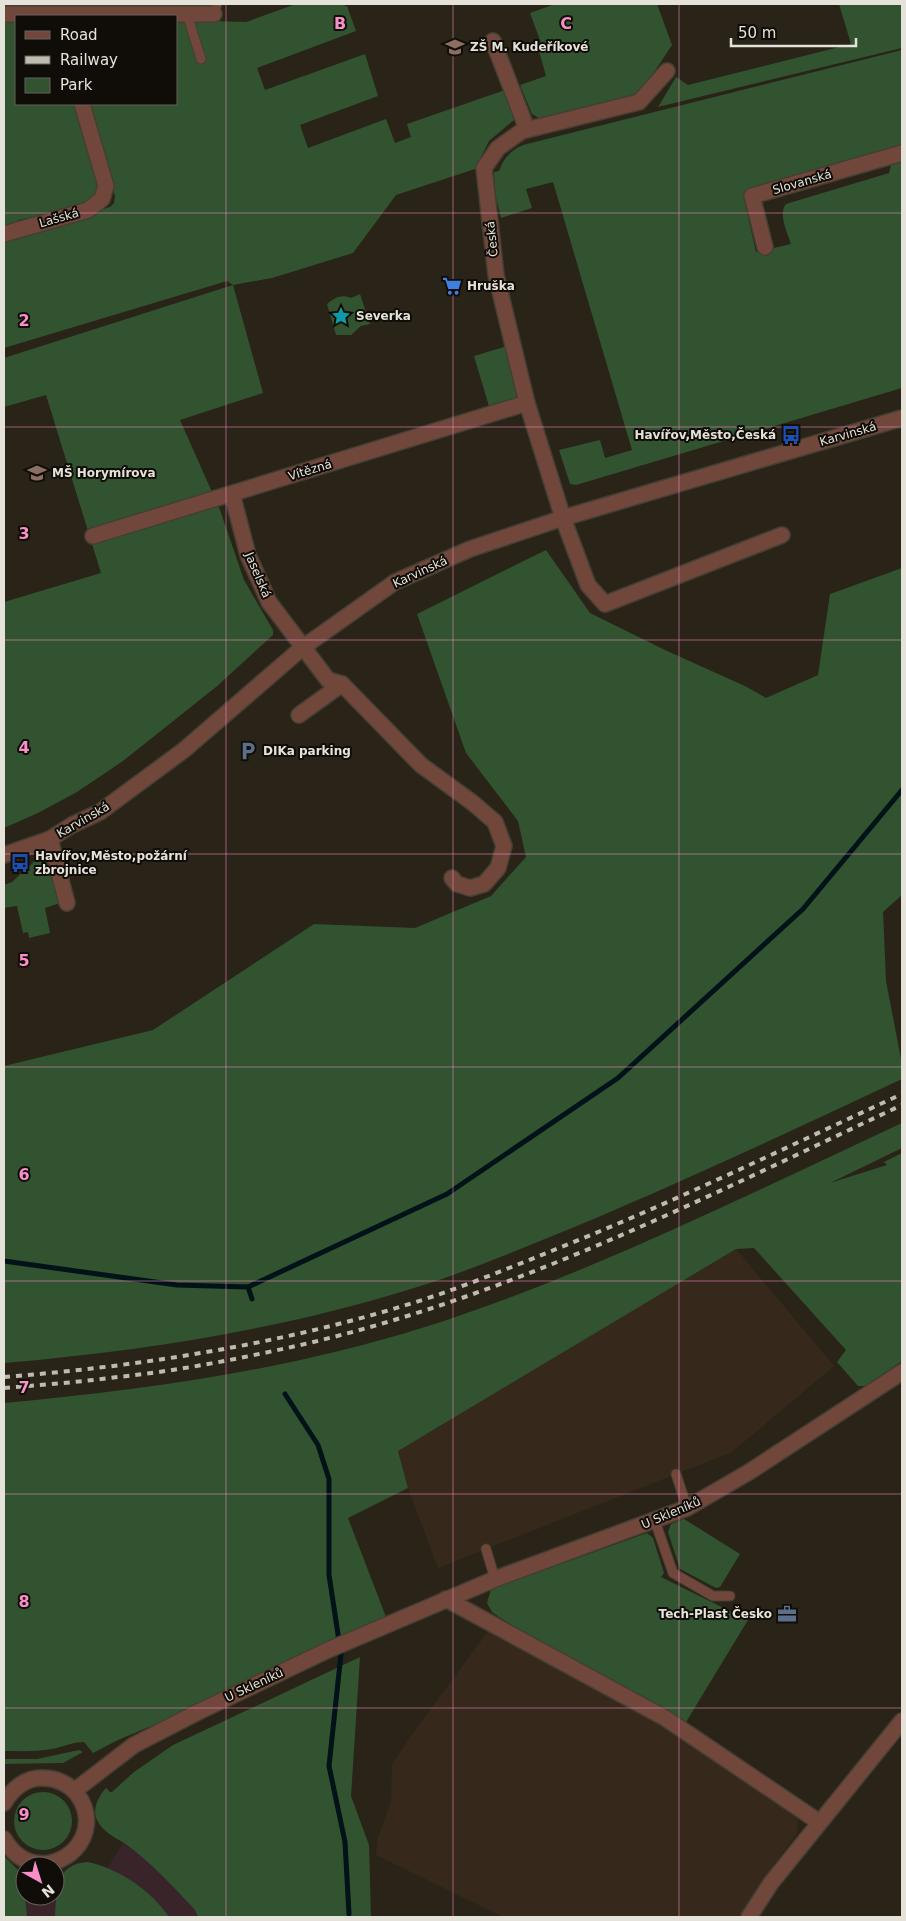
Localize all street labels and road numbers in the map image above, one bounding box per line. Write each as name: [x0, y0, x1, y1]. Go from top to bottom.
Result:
street label: Slovanská: [771, 167, 833, 197]
street label: Lašská: [38, 206, 80, 230]
street label: Česká: [482, 220, 501, 258]
street label: Karvinská: [818, 419, 878, 449]
street label: Vítězná: [286, 457, 334, 483]
street label: Jaselská: [242, 549, 274, 600]
street label: Karvinská: [391, 553, 449, 591]
street label: Karvinská: [54, 799, 112, 841]
street label: U Skleníků: [639, 1494, 703, 1532]
street label: U Skleníků: [222, 1665, 286, 1705]

